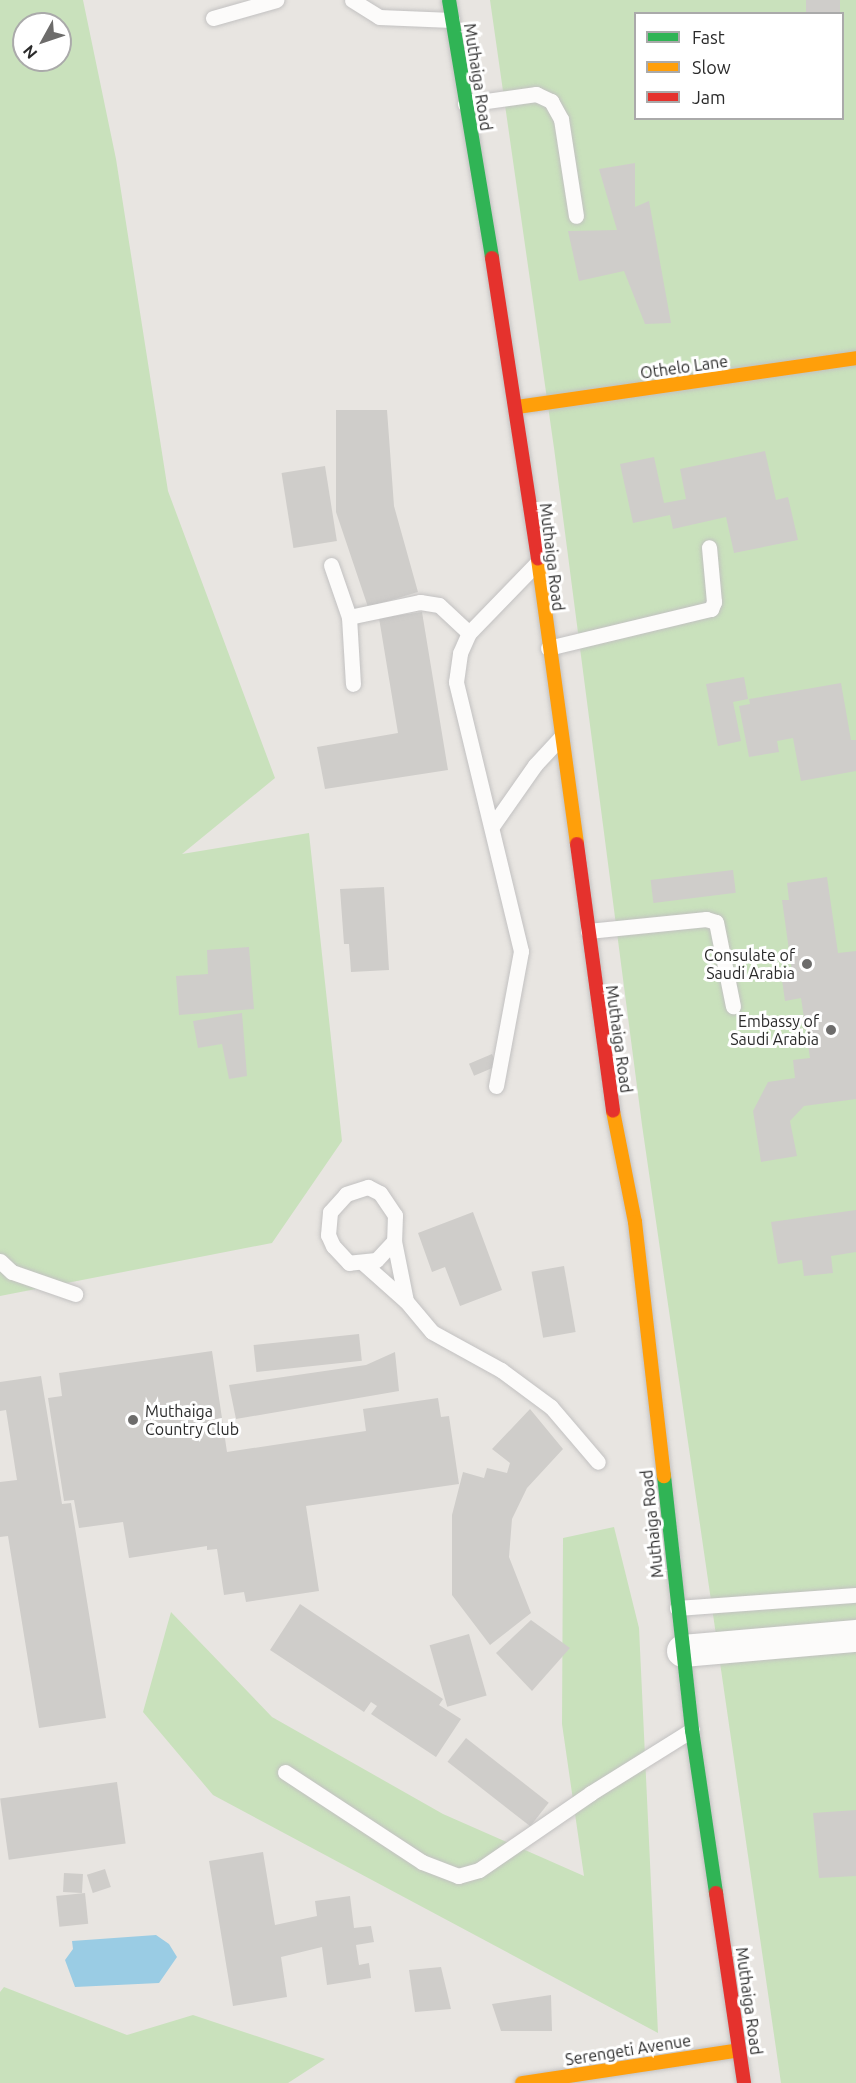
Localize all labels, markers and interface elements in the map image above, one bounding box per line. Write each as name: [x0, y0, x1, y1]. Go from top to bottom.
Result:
north arrow: [12, 12, 72, 72]
legend: [634, 12, 844, 120]
street label: Muthaiga Road: [460, 22, 496, 132]
text: Fast: [692, 27, 725, 47]
text: N: [19, 42, 40, 63]
text: Slow: [692, 57, 731, 77]
text: Jam: [692, 87, 726, 107]
street label: Othelo Lane: [639, 351, 729, 383]
street label: Muthaiga Road: [536, 502, 568, 612]
place label: Consulate of Saudi Arabia: [704, 945, 795, 983]
marker: Consulate of Saudi Arabia: [800, 957, 814, 971]
street label: Muthaiga Road: [602, 984, 636, 1094]
place label: Embassy of Saudi Arabia: [730, 1011, 819, 1049]
marker: Embassy of Saudi Arabia: [824, 1023, 838, 1037]
place label: Muthaiga Country Club: [145, 1401, 239, 1439]
marker: Muthaiga Country Club: [126, 1413, 140, 1427]
street label: Muthaiga Road: [637, 1469, 667, 1579]
street label: Muthaiga Road: [732, 1946, 766, 2056]
street label: Serengeti Avenue: [564, 2031, 692, 2069]

